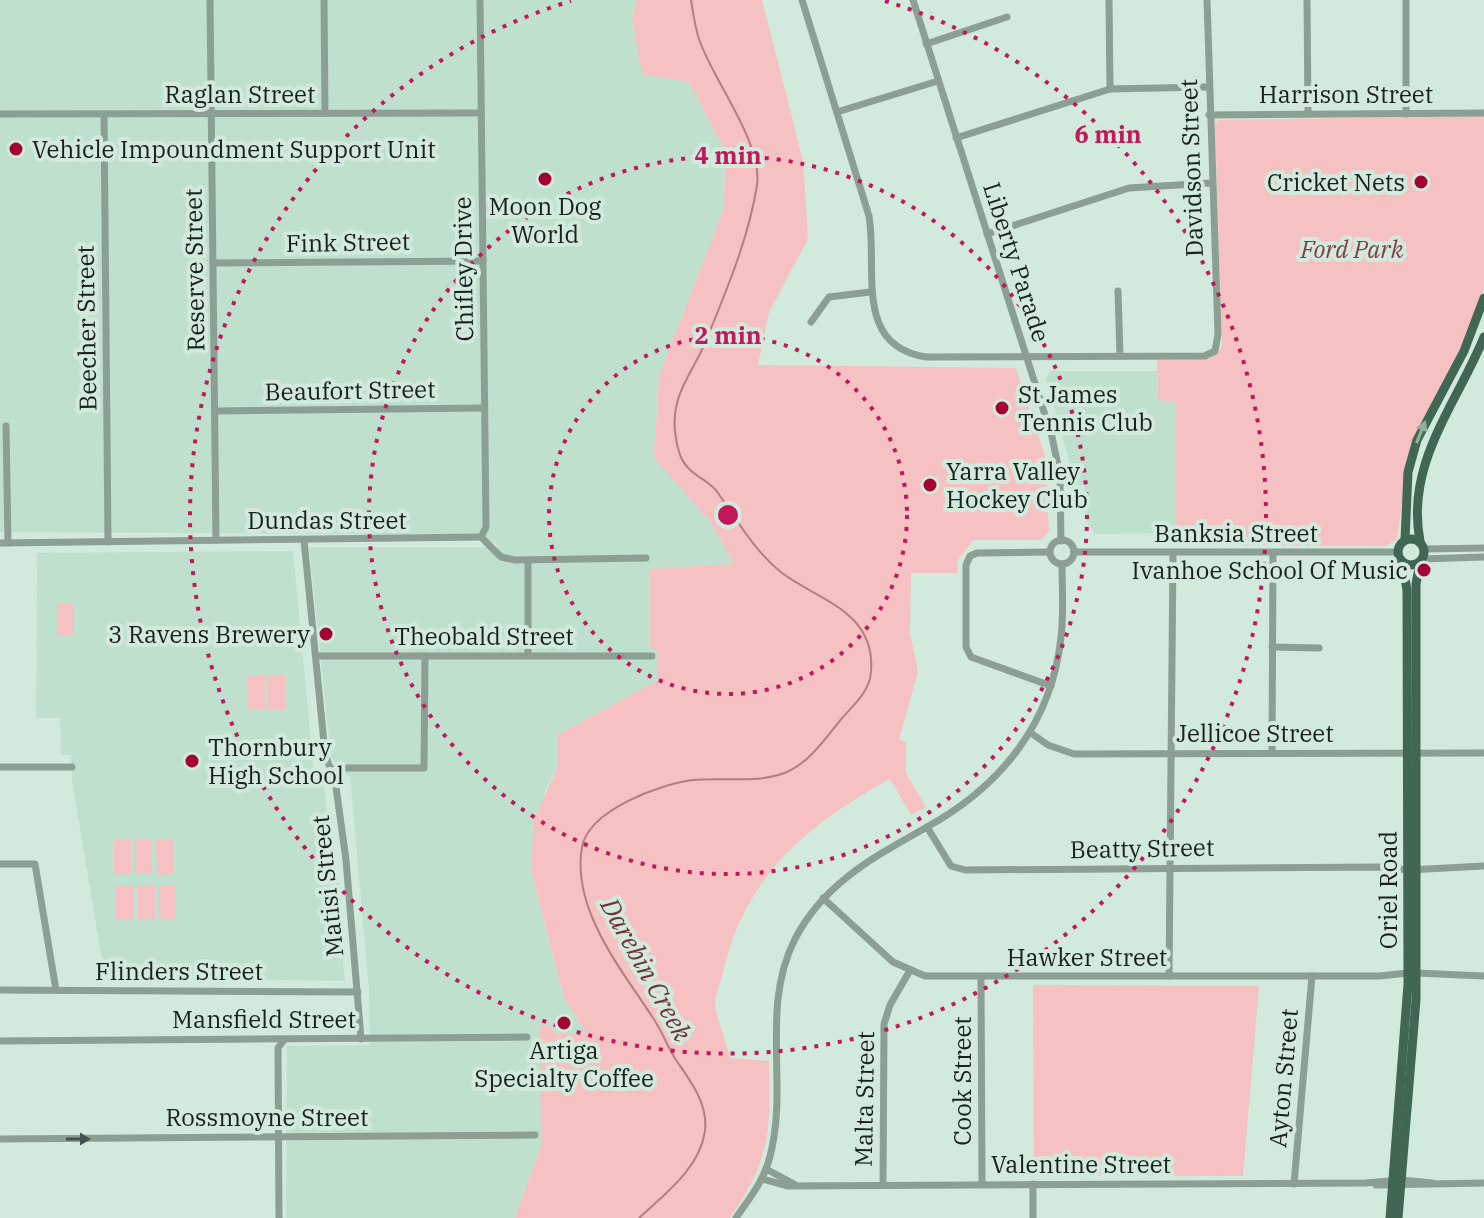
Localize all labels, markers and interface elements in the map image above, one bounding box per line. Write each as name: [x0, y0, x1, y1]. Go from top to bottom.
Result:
street label: Raglan Street: [165, 78, 315, 110]
street label: Davidson Street: [1172, 78, 1210, 258]
street label: Harrison Street: [1259, 78, 1433, 110]
text: 6 min: [1074, 118, 1142, 150]
place label: Vehicle Impoundment Support Unit: [32, 133, 436, 165]
text: 4 min: [694, 139, 762, 171]
marker: Vehicle Impoundment Support Unit: [7, 140, 25, 158]
place label: Cricket Nets: [1267, 166, 1405, 198]
marker: Moon Dog World: [536, 170, 554, 188]
marker: Cricket Nets: [1412, 173, 1430, 191]
street label: Liberty Parade: [976, 178, 1058, 346]
street label: Reserve Street: [177, 188, 211, 352]
place label: Moon Dog World: [489, 190, 601, 250]
street label: Chifley Drive: [446, 196, 480, 342]
street label: Fink Street: [286, 225, 410, 259]
park label: Ford Park: [1300, 233, 1404, 265]
street label: Beecher Street: [69, 245, 103, 411]
text: 2 min: [694, 319, 762, 351]
street label: Beaufort Street: [264, 373, 436, 407]
place label: St James Tennis Club: [1018, 378, 1153, 438]
marker: St James Tennis Club: [993, 399, 1011, 417]
one-way arrow: [1414, 420, 1427, 444]
place label: Yarra Valley Hockey Club: [946, 455, 1088, 515]
marker: Yarra Valley Hockey Club: [921, 476, 939, 494]
centre of rings: [714, 501, 742, 529]
street label: Dundas Street: [247, 504, 407, 536]
street label: Banksia Street: [1154, 517, 1318, 549]
place label: Ivanhoe School Of Music: [1132, 554, 1408, 586]
marker: Ivanhoe School Of Music: [1415, 561, 1433, 579]
place label: 3 Ravens Brewery: [108, 618, 310, 650]
street label: Theobald Street: [394, 620, 574, 652]
marker: 3 Ravens Brewery: [317, 625, 335, 643]
street label: Jellicoe Street: [1176, 717, 1334, 749]
place label: Thornbury High School: [208, 731, 344, 791]
marker: Thornbury High School: [183, 752, 201, 770]
street label: Matisi Street: [304, 814, 350, 958]
street label: Beatty Street: [1069, 831, 1215, 865]
street label: Oriel Road: [1372, 831, 1404, 949]
water label: Darebin Creek: [593, 890, 700, 1047]
street label: Hawker Street: [1007, 941, 1167, 973]
street label: Flinders Street: [95, 955, 263, 987]
street label: Mansfield Street: [172, 1003, 356, 1035]
street label: Ayton Street: [1261, 1007, 1305, 1149]
marker: Artiga Specialty Coffee: [555, 1014, 573, 1032]
street label: Cook Street: [946, 1016, 978, 1146]
street label: Malta Street: [847, 1031, 881, 1167]
place label: Artiga Specialty Coffee: [474, 1034, 654, 1094]
street label: Rossmoyne Street: [166, 1101, 368, 1133]
one-way arrow: [66, 1133, 91, 1145]
street label: Valentine Street: [991, 1148, 1171, 1180]

